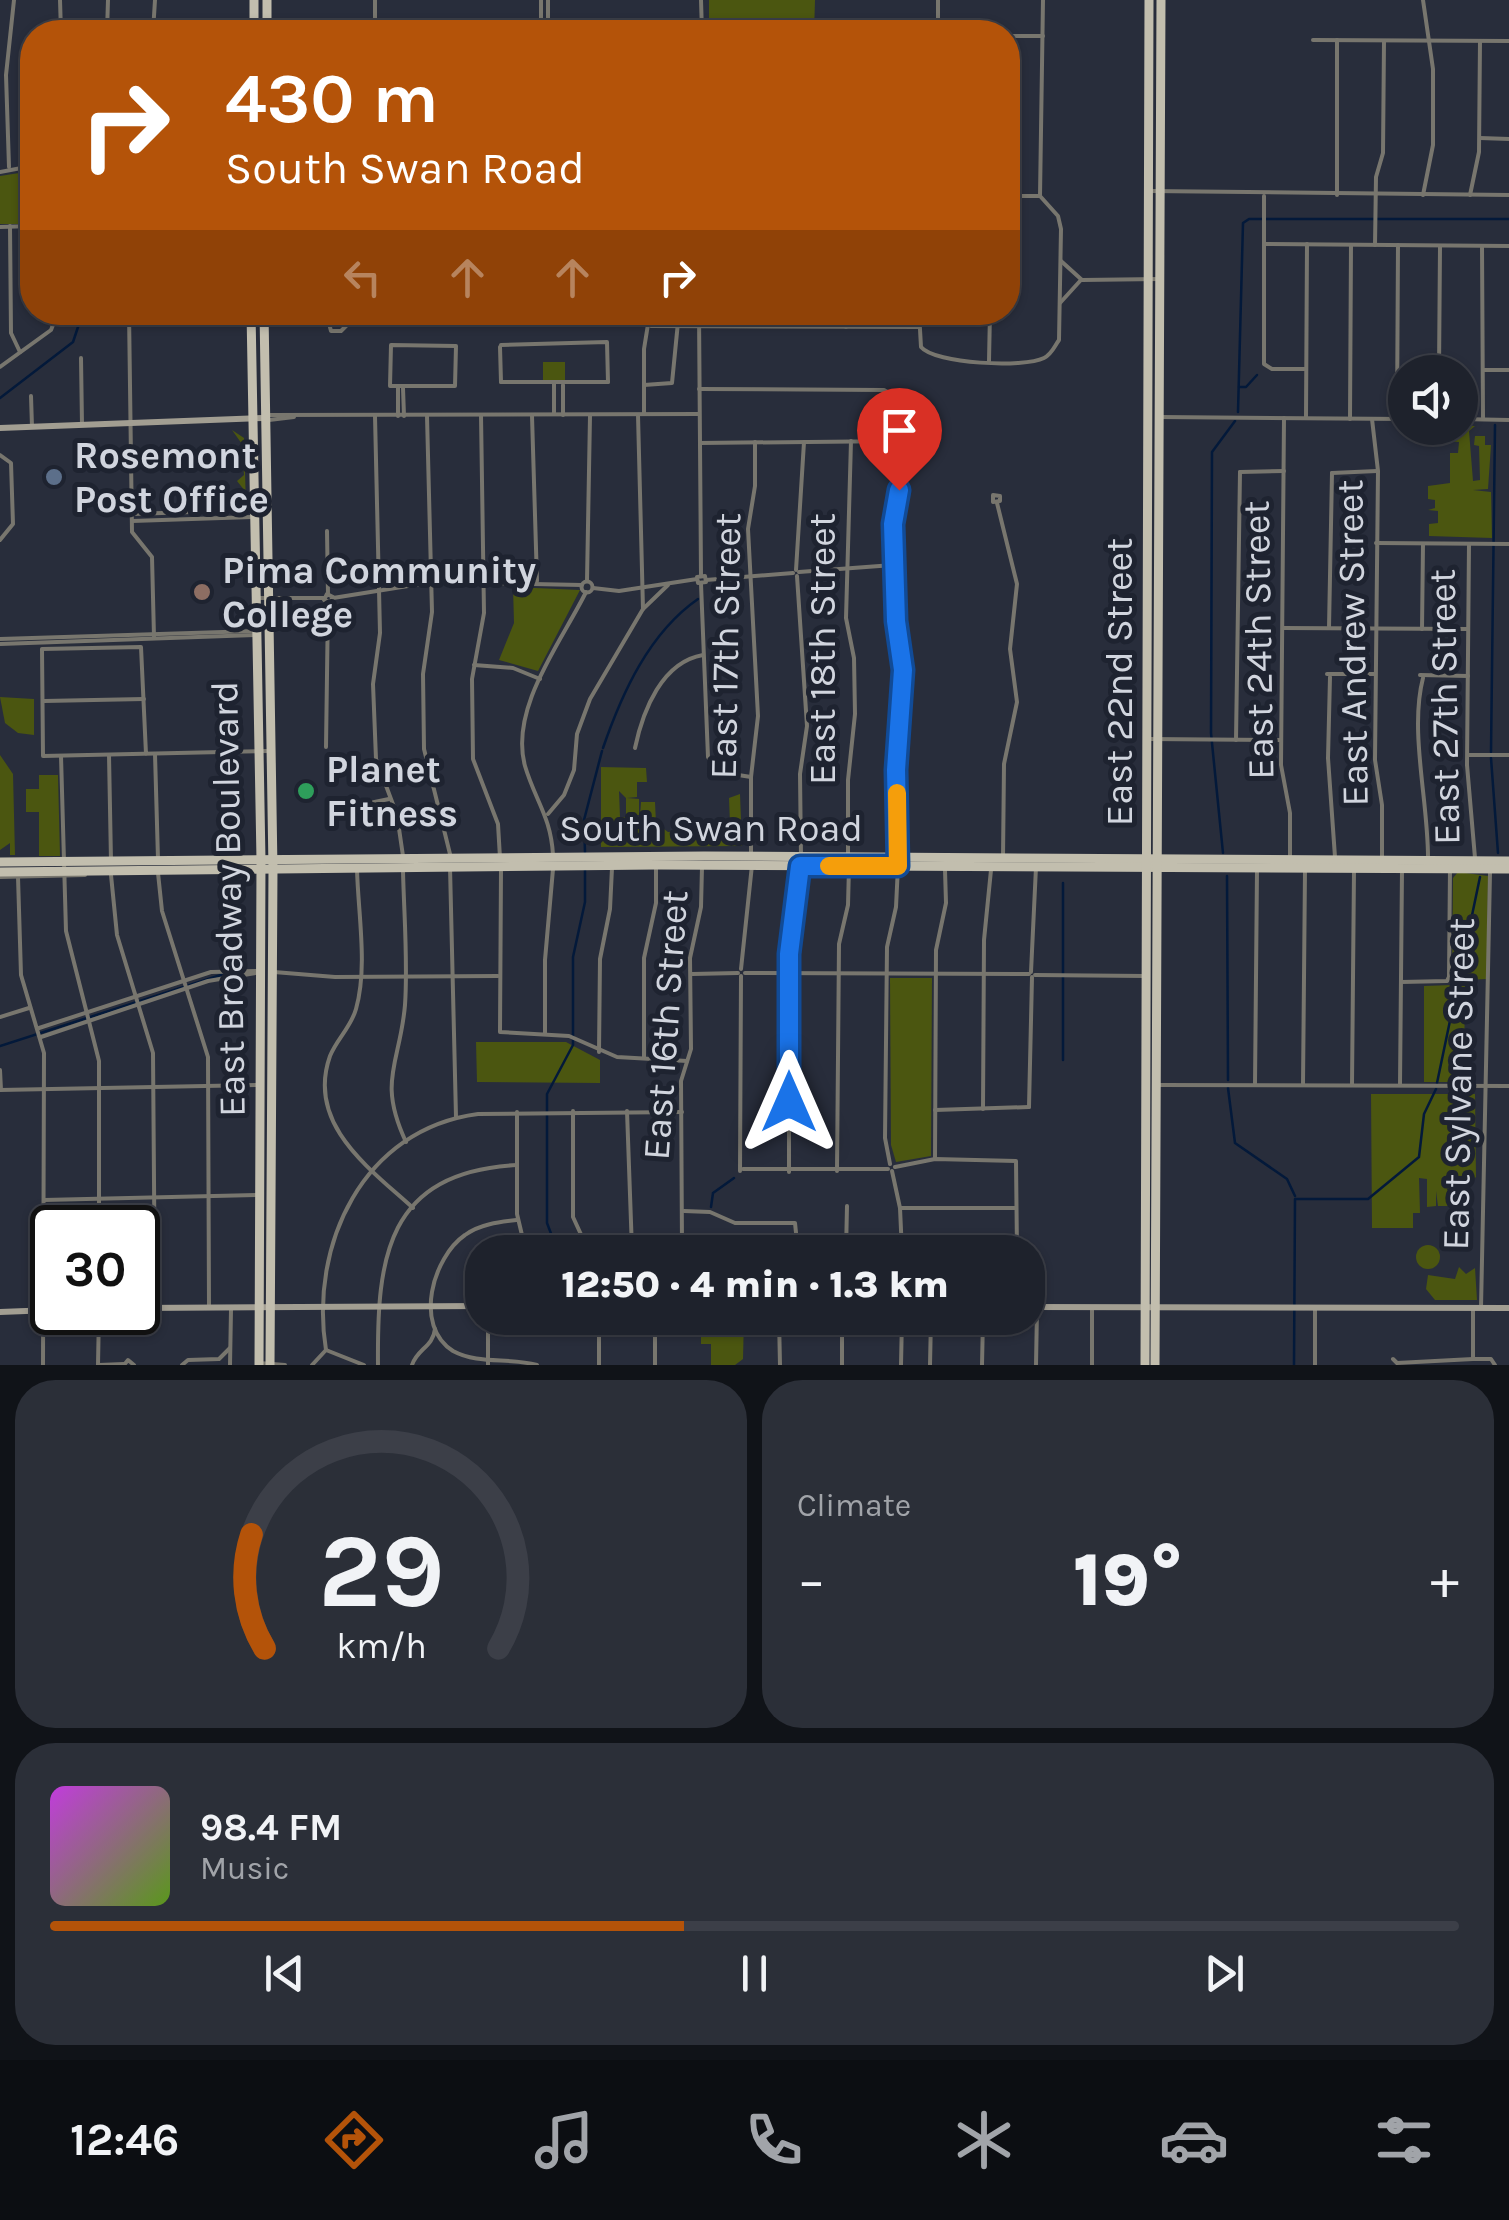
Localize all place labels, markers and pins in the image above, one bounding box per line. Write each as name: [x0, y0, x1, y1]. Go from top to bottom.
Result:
pin: [857, 388, 942, 491]
place label: Rosemont Post Office: [74, 433, 269, 522]
marker: Rosemont Post Office: [43, 466, 65, 488]
place label: Pima Community College: [222, 548, 536, 637]
marker: Pima Community College: [191, 581, 213, 603]
place label: Planet Fitness: [326, 747, 458, 836]
marker: Planet Fitness: [295, 780, 317, 802]

